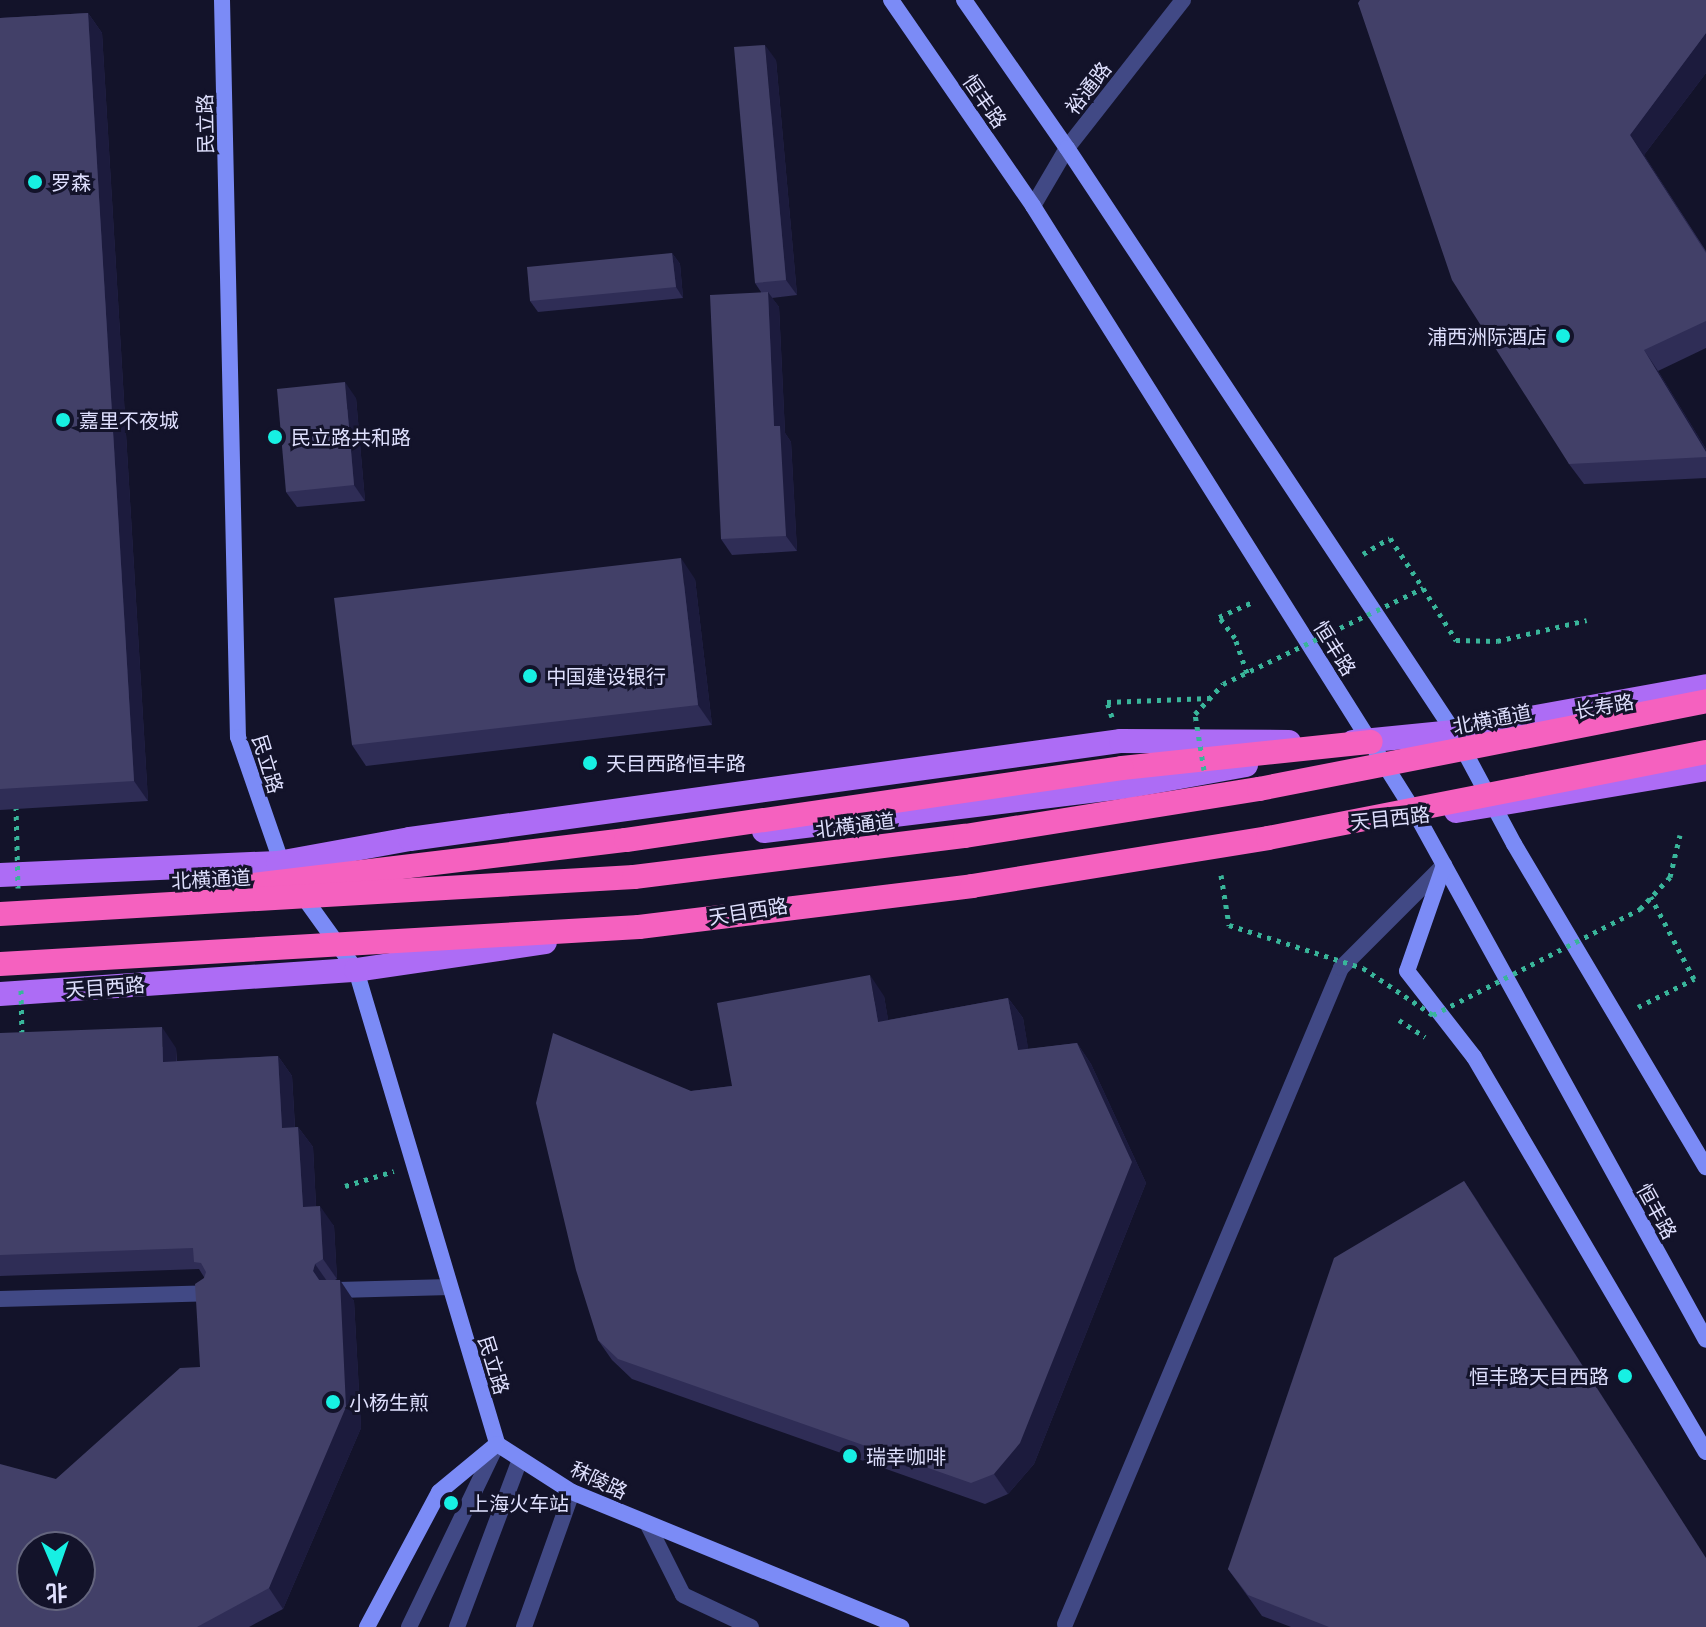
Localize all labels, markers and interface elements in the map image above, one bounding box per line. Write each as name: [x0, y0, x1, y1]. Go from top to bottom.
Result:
street label: 裕通路: [1060, 57, 1116, 119]
street label: 恒丰路: [958, 70, 1012, 132]
street label: 民立路: [192, 94, 218, 154]
place label: 罗森: [51, 170, 91, 194]
marker: 罗森: [26, 173, 44, 191]
place label: 浦西洲际酒店: [1427, 324, 1547, 348]
marker: 浦西洲际酒店: [1554, 327, 1572, 345]
place label: 嘉里不夜城: [79, 408, 179, 432]
marker: 嘉里不夜城: [54, 411, 72, 429]
place label: 民立路共和路: [291, 425, 411, 449]
marker: 民立路共和路: [266, 428, 284, 446]
street label: 恒丰路: [1309, 616, 1361, 680]
place label: 中国建设银行: [546, 664, 666, 688]
marker: 中国建设银行: [521, 667, 539, 685]
street label: 长寿路: [1572, 689, 1636, 723]
street label: 北横通道: [1450, 700, 1534, 738]
street label: 民立路: [248, 732, 288, 796]
place label: 天目西路恒丰路: [606, 751, 746, 775]
marker: 天目西路恒丰路: [581, 754, 599, 772]
street label: 天目西路: [1349, 802, 1431, 834]
street label: 北横通道: [814, 808, 896, 842]
street label: 北横通道: [170, 865, 252, 893]
street label: 天目西路: [707, 893, 789, 929]
street label: 天目西路: [64, 972, 146, 1002]
street label: 恒丰路: [1632, 1179, 1682, 1243]
street label: 民立路: [474, 1333, 514, 1397]
place label: 恒丰路天目西路: [1469, 1364, 1609, 1388]
marker: 恒丰路天目西路: [1616, 1367, 1634, 1385]
place label: 小杨生煎: [349, 1390, 429, 1414]
marker: 小杨生煎: [324, 1393, 342, 1411]
place label: 瑞幸咖啡: [866, 1444, 946, 1468]
marker: 瑞幸咖啡: [841, 1447, 859, 1465]
street label: 秣陵路: [567, 1456, 631, 1504]
place label: 上海火车站: [469, 1491, 569, 1515]
marker: 上海火车站: [440, 1492, 462, 1514]
north arrow: [16, 1531, 96, 1611]
text: 北: [45, 1578, 68, 1608]

